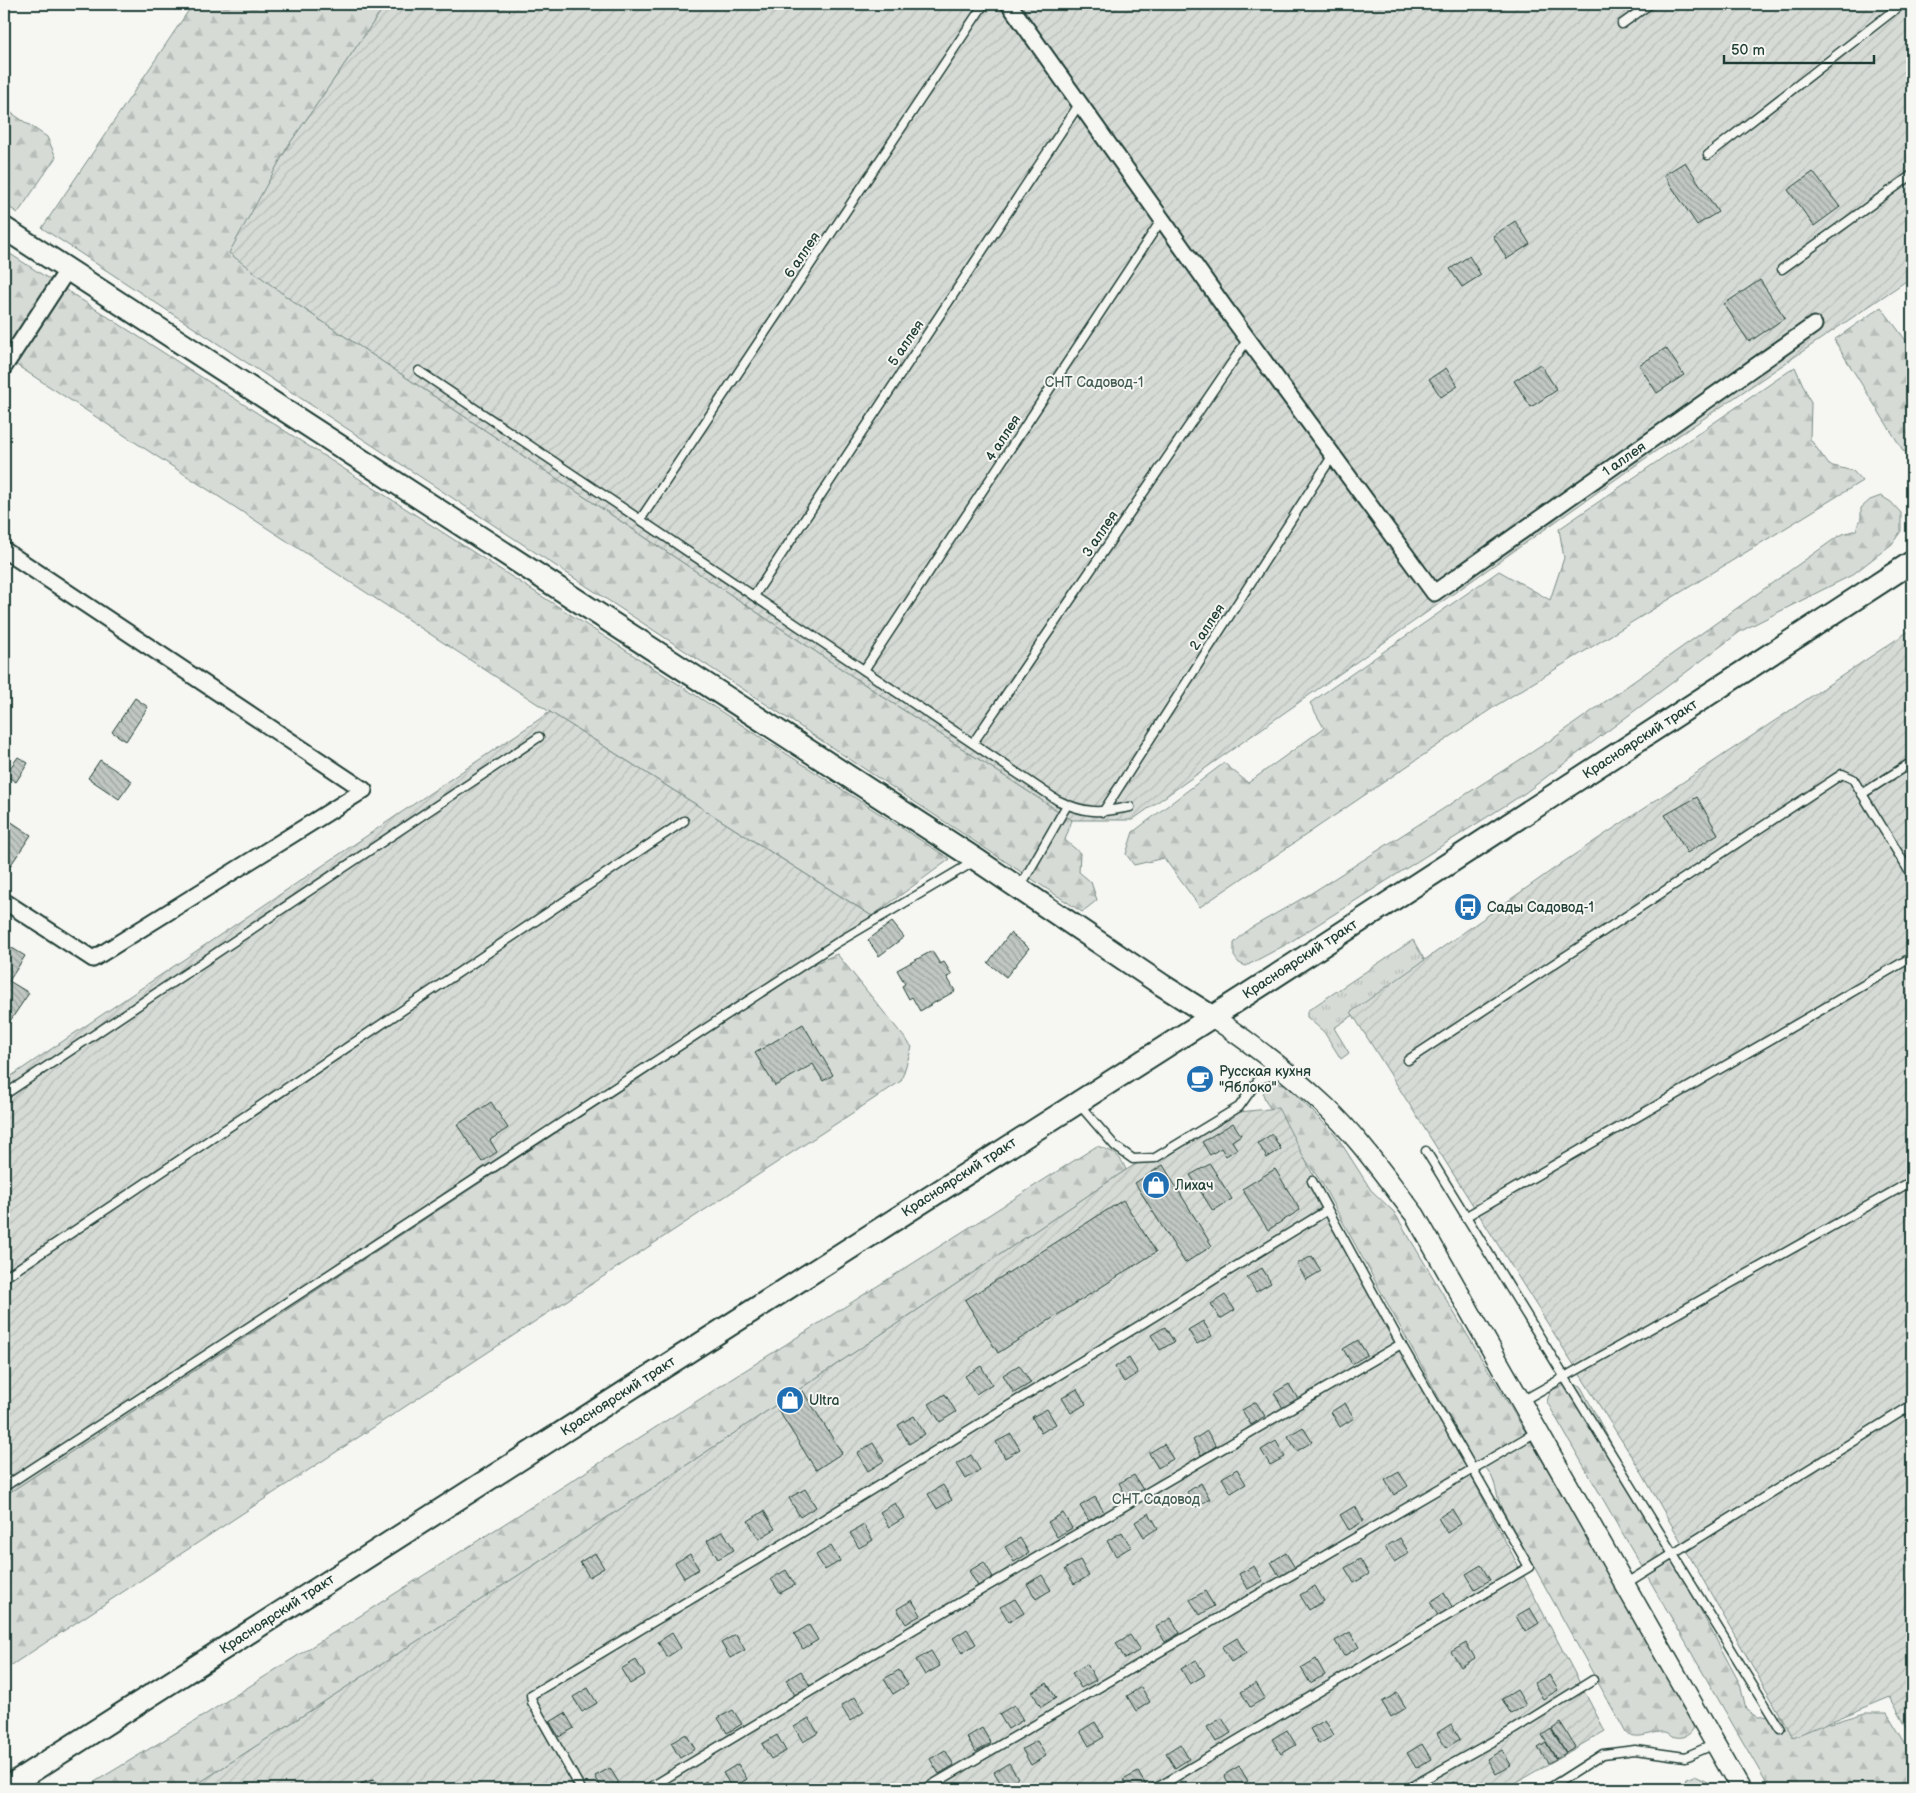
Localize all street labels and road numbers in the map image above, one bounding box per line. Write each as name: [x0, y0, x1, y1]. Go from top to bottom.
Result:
street label: 6 аллея: [780, 228, 824, 281]
street label: 5 аллея: [885, 317, 928, 369]
street label: 4 аллея: [982, 411, 1024, 464]
street label: 1 аллея: [1599, 438, 1649, 480]
street label: 3 аллея: [1078, 507, 1122, 560]
street label: 2 аллея: [1186, 600, 1228, 653]
street label: Красноярский тракт: [1579, 695, 1701, 782]
street label: Красноярский тракт: [1239, 915, 1361, 1002]
street label: Красноярский тракт: [898, 1133, 1020, 1220]
street label: Красноярский тракт: [557, 1352, 679, 1439]
street label: Красноярский тракт: [216, 1570, 338, 1657]

